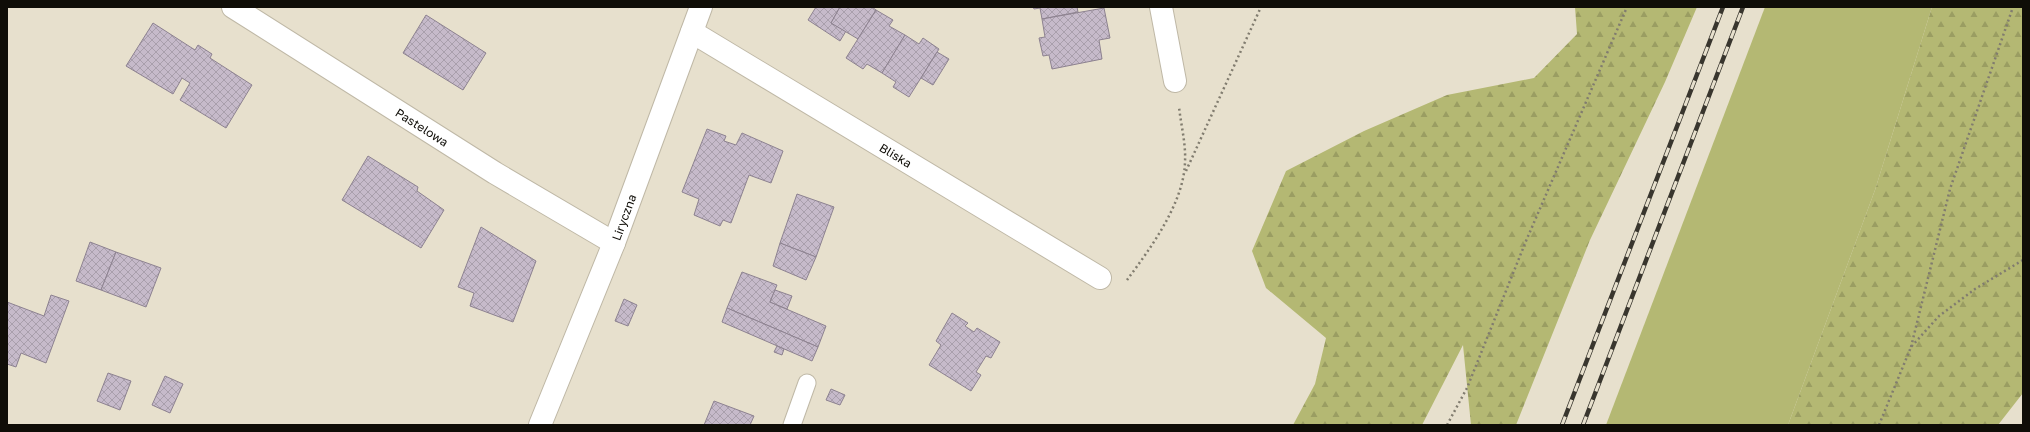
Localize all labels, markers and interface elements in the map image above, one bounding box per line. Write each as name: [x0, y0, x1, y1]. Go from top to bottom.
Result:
street label: Pastelowa: [393, 105, 451, 149]
street label: Bliska: [877, 139, 915, 170]
street label: Liryczna: [608, 192, 639, 242]

